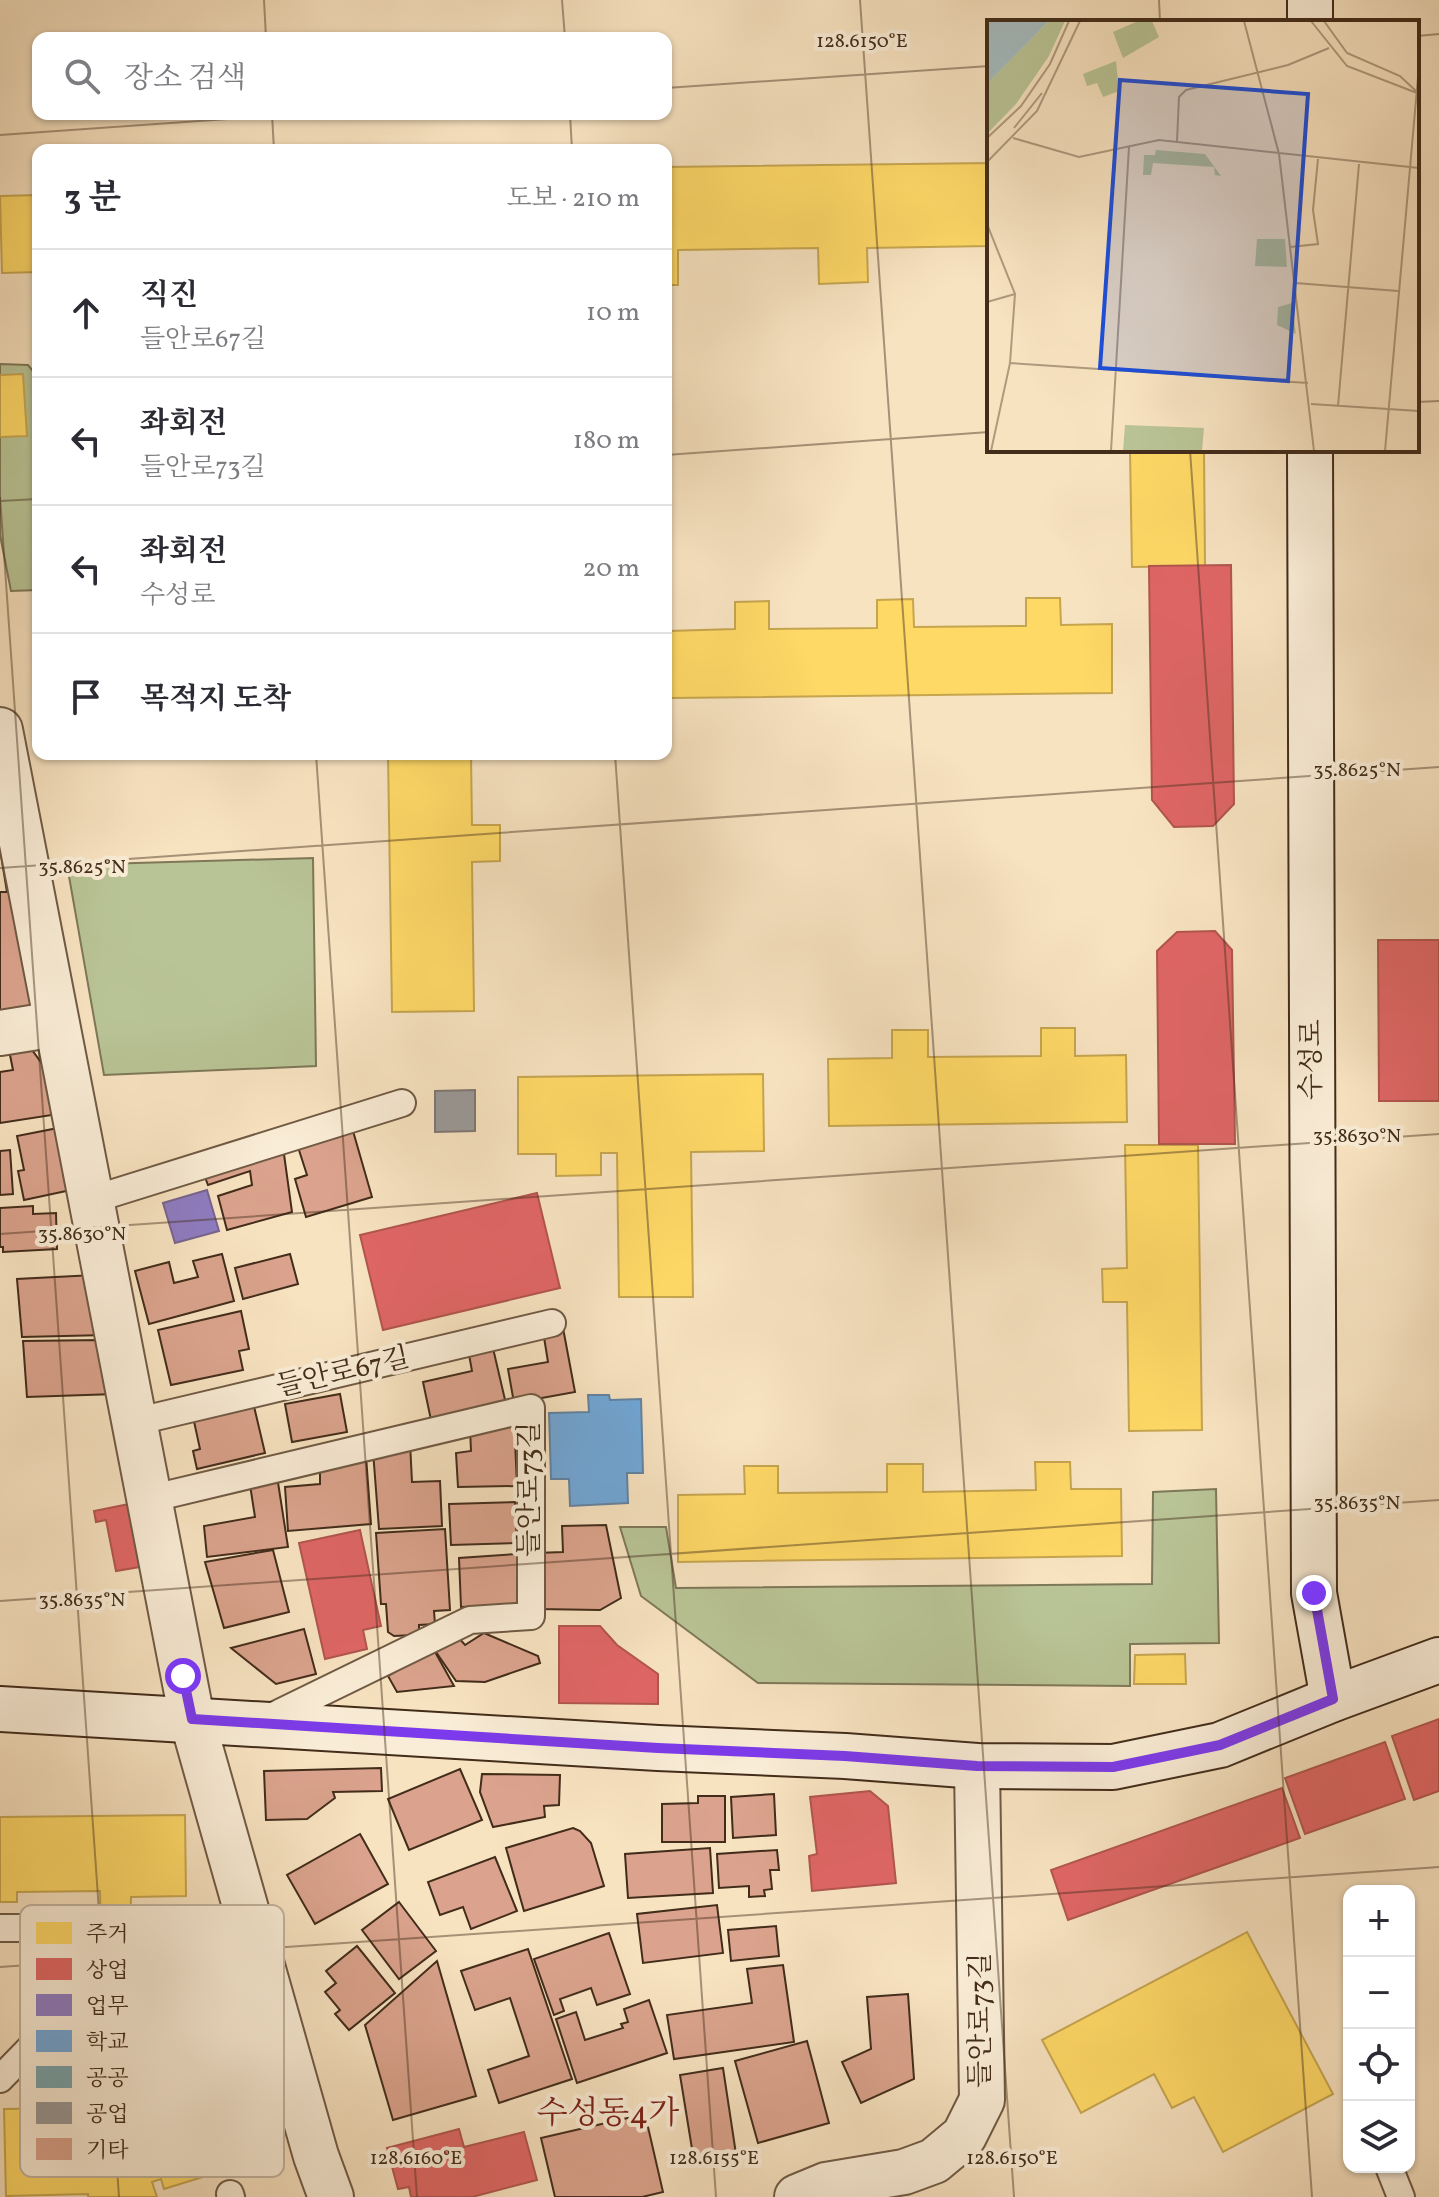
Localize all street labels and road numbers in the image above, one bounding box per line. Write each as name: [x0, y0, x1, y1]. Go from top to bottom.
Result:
street label: 수성로: [1293, 1019, 1332, 1101]
street label: 들안로67길: [272, 1339, 414, 1407]
street label: 들안로73길: [511, 1421, 550, 1557]
street label: 들안로73길: [962, 1952, 1001, 2088]

